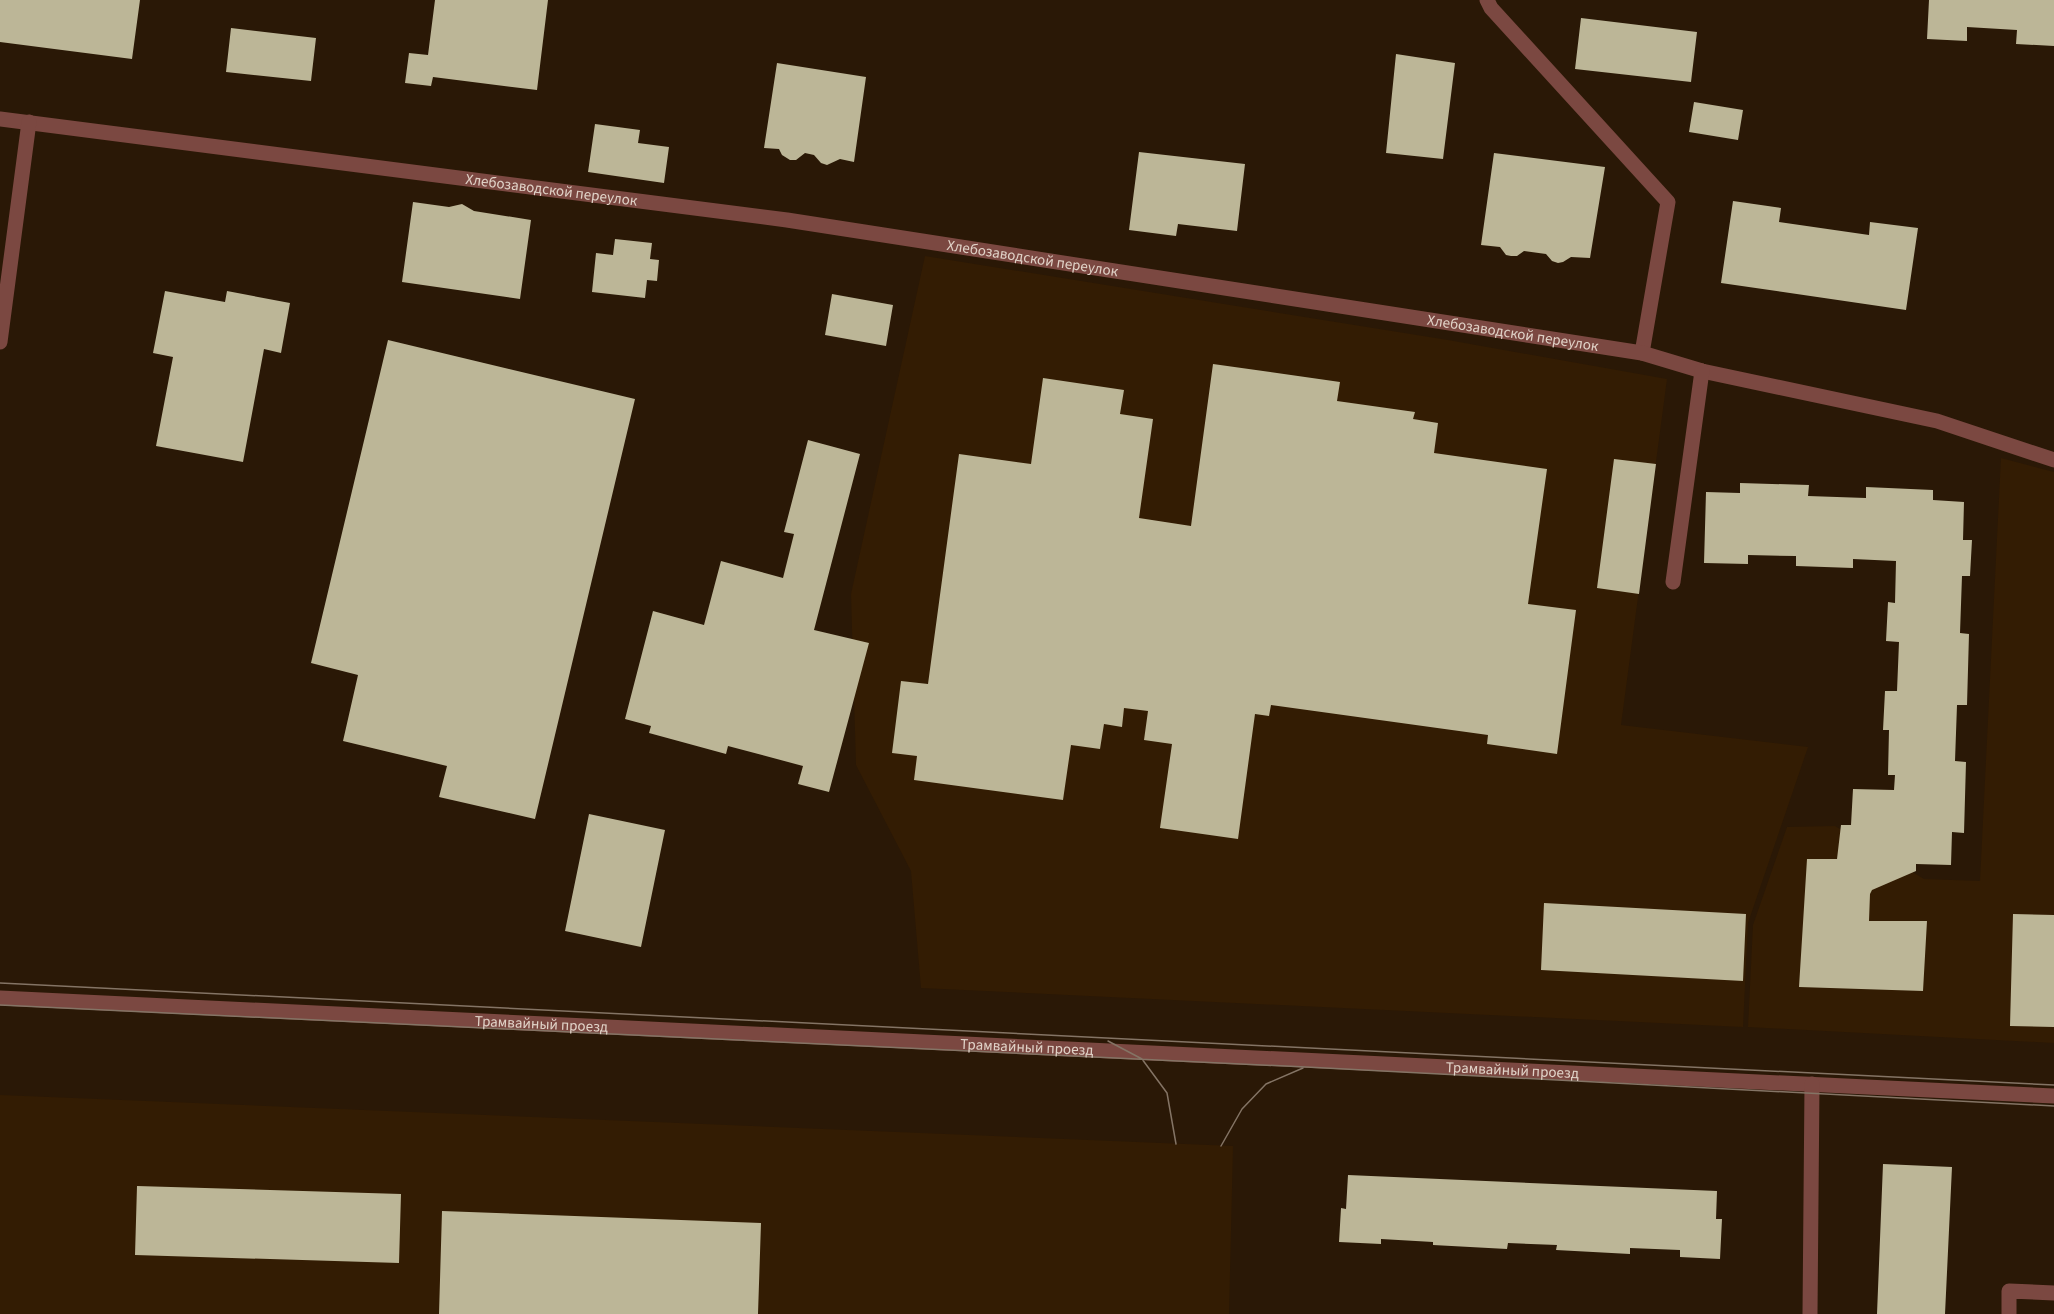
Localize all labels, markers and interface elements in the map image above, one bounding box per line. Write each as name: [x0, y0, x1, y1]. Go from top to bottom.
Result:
street label: Хлебозаводской переулок: [464, 168, 639, 211]
street label: Хлебозаводской переулок: [945, 235, 1120, 282]
street label: Хлебозаводской переулок: [1426, 309, 1600, 357]
street label: Трамвайный проезд: [474, 1010, 608, 1037]
street label: Трамвайный проезд: [960, 1033, 1094, 1061]
street label: Трамвайный проезд: [1445, 1056, 1579, 1084]

